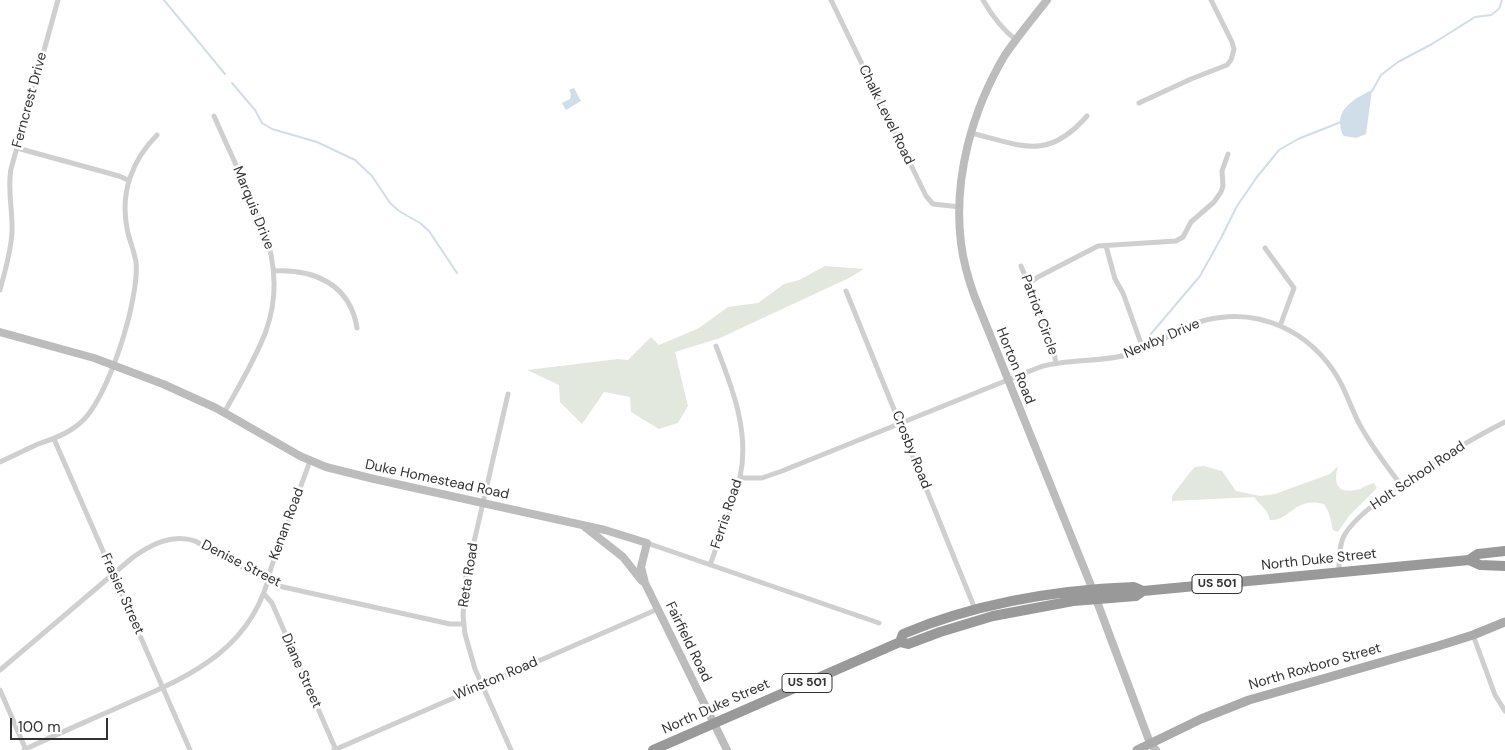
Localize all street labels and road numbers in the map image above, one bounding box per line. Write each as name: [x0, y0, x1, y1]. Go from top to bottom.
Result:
street label: Ferncrest Drive: [9, 50, 51, 150]
street label: Chalk Level Road: [855, 62, 917, 168]
street label: Marquis Drive: [229, 164, 277, 252]
street label: Patriot Circle: [1017, 273, 1061, 357]
street label: Newby Drive: [1121, 315, 1203, 363]
street label: Horton Road: [992, 325, 1038, 407]
street label: Crosby Road: [888, 409, 934, 491]
street label: Holt School Road: [1368, 438, 1468, 514]
street label: Duke Homestead Road: [363, 457, 511, 503]
street label: Ferris Road: [708, 477, 746, 551]
street label: Kenan Road: [266, 486, 308, 562]
street label: Denise Street: [198, 537, 284, 591]
street label: Reta Road: [456, 542, 482, 608]
street label: North Duke Street: [1260, 546, 1378, 574]
street label: Frasier Street: [97, 551, 147, 637]
road number: US 501: [1192, 574, 1242, 594]
street label: Fairfield Road: [661, 599, 715, 685]
street label: Diane Street: [277, 631, 325, 711]
street label: North Roxboro Street: [1247, 640, 1383, 694]
street label: Winston Road: [451, 654, 541, 704]
road number: US 501: [782, 674, 832, 692]
street label: North Duke Street: [660, 676, 772, 738]

